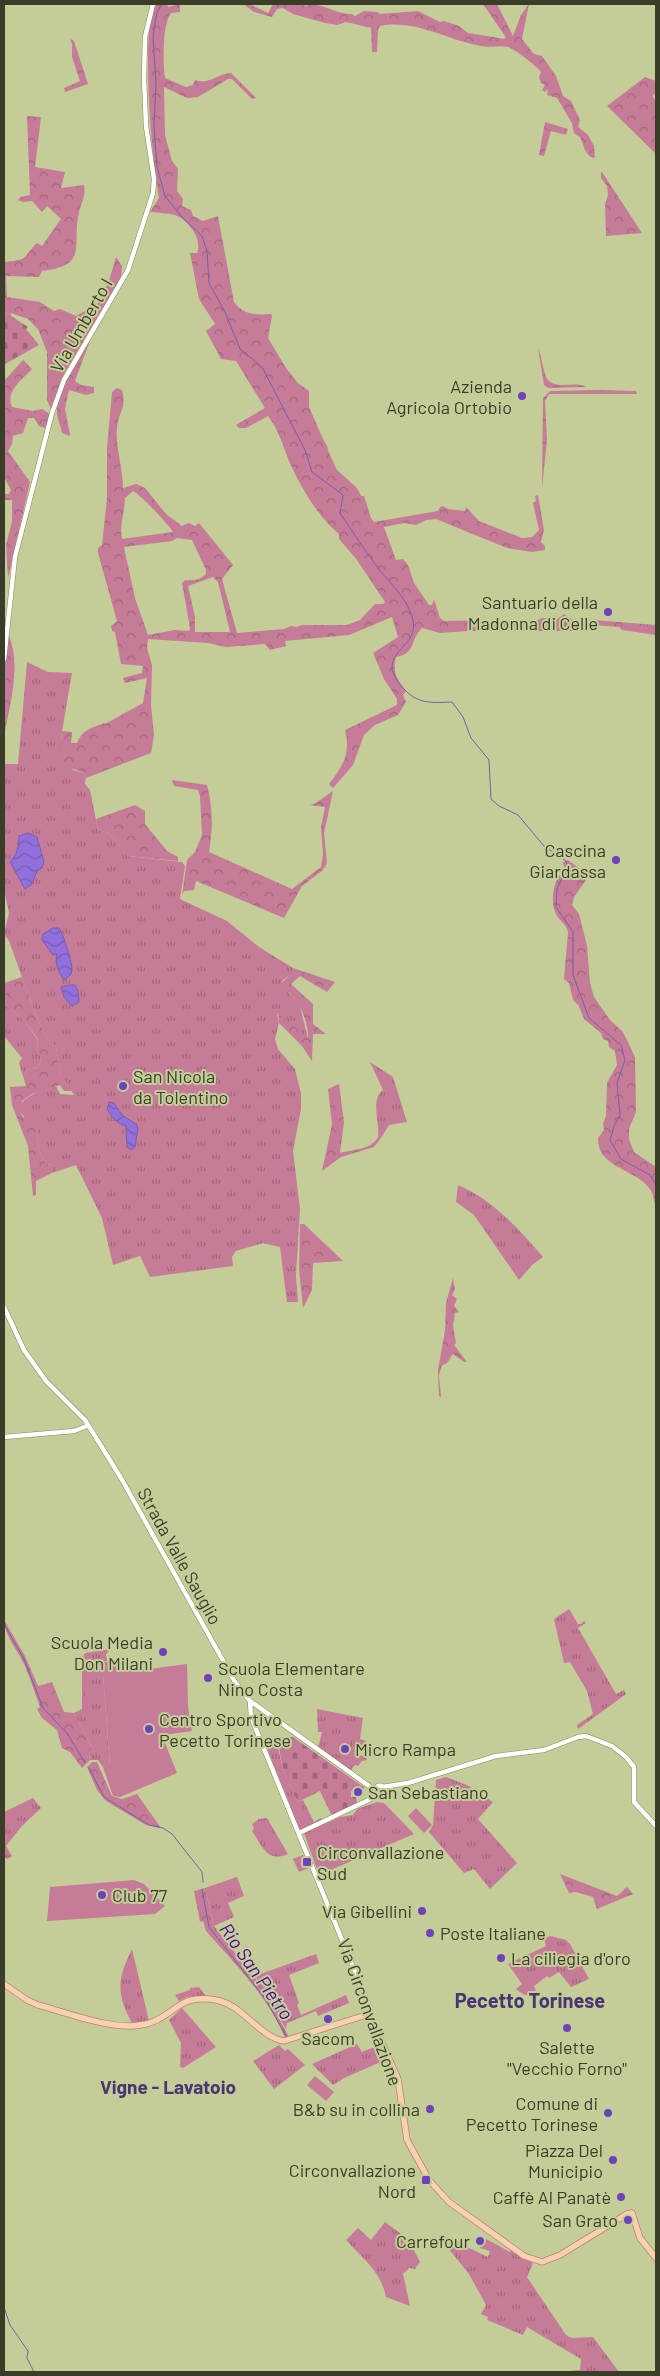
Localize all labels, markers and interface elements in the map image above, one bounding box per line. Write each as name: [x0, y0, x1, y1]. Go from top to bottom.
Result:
street label: Via Umberto I: [45, 274, 117, 376]
place label: Azienda Agricola Ortobio: [386, 375, 512, 418]
marker: Azienda Agricola Ortobio: [516, 390, 528, 402]
place label: Santuario della Madonna di Celle: [468, 591, 598, 634]
marker: Santuario della Madonna di Celle: [602, 606, 614, 618]
place label: Cascina Giardassa: [529, 839, 606, 882]
marker: Cascina Giardassa: [610, 854, 622, 866]
place label: San Nicola da Tolentino: [133, 1065, 228, 1108]
marker: San Nicola da Tolentino: [117, 1080, 129, 1092]
street label: Strada Valle Sauglio: [133, 1484, 227, 1628]
place label: Scuola Media Don Milani: [51, 1631, 153, 1674]
marker: Scuola Media Don Milani: [157, 1646, 169, 1658]
place label: Scuola Elementare Nino Costa: [218, 1657, 365, 1700]
marker: Scuola Elementare Nino Costa: [202, 1672, 214, 1684]
place label: Centro Sportivo Pecetto Torinese: [159, 1708, 291, 1751]
marker: Centro Sportivo Pecetto Torinese: [143, 1723, 155, 1735]
place label: Micro Rampa: [355, 1738, 456, 1760]
marker: Micro Rampa: [339, 1743, 351, 1755]
place label: San Sebastiano: [368, 1781, 488, 1803]
marker: San Sebastiano: [352, 1786, 364, 1798]
place label: Circonvallazione Sud: [317, 1841, 444, 1884]
marker: Circonvallazione Sud: [301, 1856, 313, 1868]
place label: Club 77: [112, 1884, 168, 1906]
marker: Club 77: [96, 1889, 108, 1901]
place label: Via Gibellini: [322, 1900, 412, 1922]
marker: Via Gibellini: [416, 1905, 428, 1917]
water label: Rio San Pietro: [215, 1918, 299, 2024]
place label: Poste Italiane: [440, 1922, 546, 1944]
marker: Poste Italiane: [424, 1927, 436, 1939]
street label: Via Circonvallazione: [333, 1935, 407, 2089]
place label: La ciliegia d'oro: [511, 1947, 631, 1969]
marker: La ciliegia d'oro: [495, 1952, 507, 1964]
district label: Pecetto Torinese: [455, 1988, 605, 2012]
marker: Sacom: [322, 2013, 334, 2025]
marker: Salette "Vecchio Forno": [561, 2022, 573, 2034]
place label: Sacom: [301, 2027, 355, 2049]
place label: Salette "Vecchio Forno": [507, 2036, 627, 2079]
district label: Vigne - Lavatoio: [100, 2075, 236, 2098]
place label: Comune di Pecetto Torinese: [466, 2092, 598, 2135]
place label: B&b su in collina: [293, 2098, 420, 2120]
marker: B&b su in collina: [424, 2103, 436, 2115]
marker: Comune di Pecetto Torinese: [602, 2107, 614, 2119]
place label: Piazza Del Municipio: [525, 2139, 603, 2182]
marker: Piazza Del Municipio: [607, 2154, 619, 2166]
place label: Circonvallazione Nord: [289, 2159, 416, 2202]
marker: Circonvallazione Nord: [420, 2174, 432, 2186]
place label: Caffè Al Panatè: [493, 2186, 611, 2208]
marker: Caffè Al Panatè: [615, 2191, 627, 2203]
place label: San Grato: [542, 2209, 618, 2231]
marker: San Grato: [622, 2214, 634, 2226]
place label: Carrefour: [396, 2230, 470, 2252]
marker: Carrefour: [474, 2235, 486, 2247]

